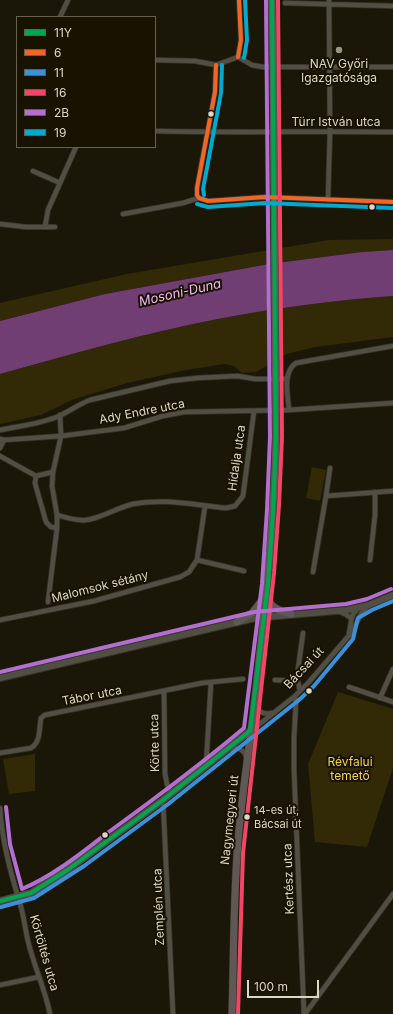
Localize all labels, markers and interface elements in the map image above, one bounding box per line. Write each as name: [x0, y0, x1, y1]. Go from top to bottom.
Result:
legend: [16, 16, 156, 148]
text: 11Y: [54, 25, 72, 40]
text: 6: [54, 45, 61, 60]
marker: NAV Győri Igazgatósága: [334, 45, 344, 55]
place label: NAV Győri Igazgatósága: [301, 57, 377, 85]
text: 11: [54, 65, 64, 80]
text: 16: [54, 85, 66, 100]
text: 2B: [54, 105, 69, 120]
unlabelled marker: [206, 109, 216, 119]
street label: Türr István utca: [291, 115, 381, 129]
text: 19: [54, 125, 66, 140]
unlabelled marker: [367, 202, 377, 212]
water label: Mosoni-Duna: [137, 276, 223, 310]
street label: Ady Endre utca: [98, 397, 186, 427]
street label: Hídalja utca: [225, 424, 249, 492]
street label: Malomsok sétány: [50, 568, 150, 606]
street label: Bácsai út: [281, 644, 327, 692]
street label: Tábor utca: [61, 683, 123, 709]
unlabelled marker: [304, 686, 314, 696]
street label: Körte utca: [147, 714, 163, 772]
park label: Révfalui temető: [327, 755, 373, 783]
street label: Nagymegyeri út: [218, 774, 242, 866]
place label: 14-es út, Bácsai út: [254, 804, 302, 830]
marker: 14-es út, Bácsai út: [242, 812, 252, 822]
unlabelled marker: [100, 830, 110, 840]
street label: Kertész utca: [281, 843, 297, 915]
street label: Zemplén utca: [150, 868, 168, 946]
street label: Körtöltés utca: [26, 913, 62, 993]
scale bar: [249, 972, 321, 998]
text: 100 m: [254, 979, 288, 994]

